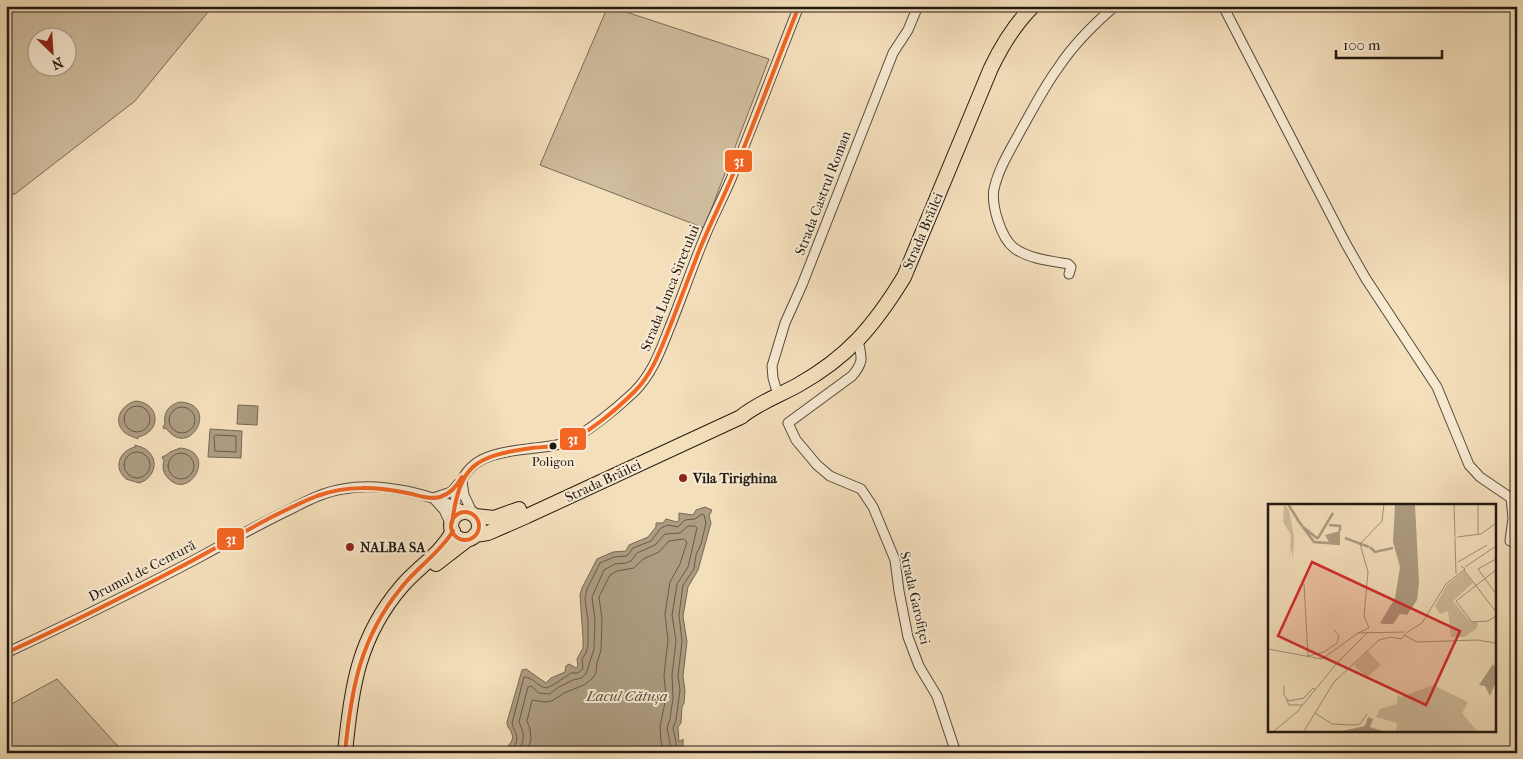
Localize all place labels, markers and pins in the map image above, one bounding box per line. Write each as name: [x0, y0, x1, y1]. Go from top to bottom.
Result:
marker: Poligon: [548, 441, 558, 451]
place label: Poligon: [532, 454, 575, 469]
place label: Vila Tirighina: [692, 470, 778, 487]
marker: Vila Tirighina: [677, 472, 689, 484]
place label: NALBA SA: [360, 539, 426, 556]
marker: NALBA SA: [344, 541, 356, 553]

